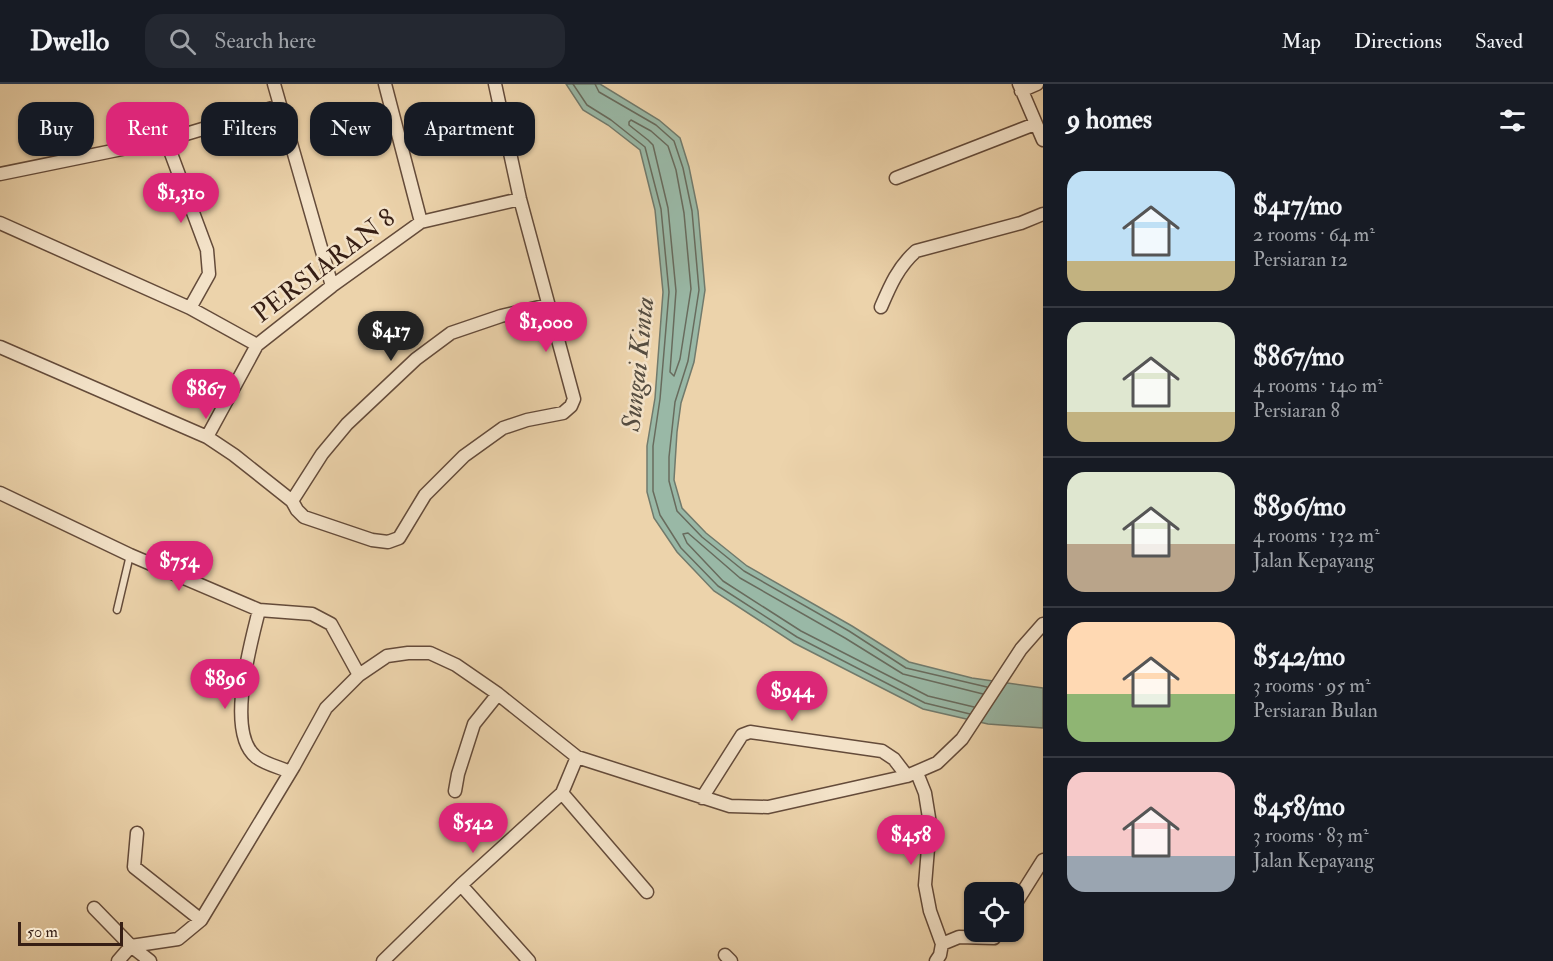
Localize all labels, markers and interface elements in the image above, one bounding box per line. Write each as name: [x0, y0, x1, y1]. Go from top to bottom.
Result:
search box: [145, 14, 565, 68]
text: Dwello: [30, 24, 109, 59]
icon: search: [166, 25, 199, 58]
text: Search here: [214, 27, 316, 55]
text: Map: [1281, 28, 1321, 55]
text: Directions: [1354, 28, 1442, 55]
text: Saved: [1475, 28, 1523, 55]
chip: Buy: [18, 102, 94, 156]
chip: Rent: [106, 102, 189, 156]
chip: Filters: [201, 102, 298, 156]
chip: New: [310, 102, 392, 156]
chip: Apartment: [404, 102, 535, 156]
text: 9 homes: [1067, 104, 1152, 136]
icon: filters: [1496, 104, 1529, 137]
pin: $1,310: [132, 173, 230, 224]
text: $1,310: [157, 180, 205, 205]
text: $417/mo: [1253, 190, 1342, 222]
icon: home: [1115, 195, 1187, 267]
street label: PERSIARAN 8: [246, 202, 402, 330]
text: 2 rooms · 64 m²: [1253, 222, 1375, 247]
text: Persiaran 12: [1253, 247, 1348, 272]
water label: Sungai Kinta: [614, 295, 661, 434]
pin: $1,000: [497, 302, 595, 353]
text: $1,000: [519, 309, 573, 334]
pin: $417: [355, 311, 427, 362]
text: $417: [372, 318, 410, 343]
text: $867/mo: [1253, 341, 1344, 373]
icon: home: [1115, 346, 1187, 418]
pin: $867: [170, 369, 242, 420]
text: 4 rooms · 140 m²: [1253, 373, 1383, 398]
text: $867: [186, 376, 226, 401]
text: Persiaran 8: [1253, 398, 1340, 423]
text: $896/mo: [1253, 491, 1346, 523]
icon: home: [1115, 496, 1187, 568]
text: 4 rooms · 132 m²: [1253, 523, 1380, 548]
pin: $754: [143, 541, 215, 592]
text: $754: [159, 548, 199, 573]
text: Jalan Kepayang: [1253, 548, 1374, 573]
text: $542/mo: [1253, 641, 1345, 673]
icon: home: [1115, 646, 1187, 718]
pin: $896: [189, 659, 261, 710]
text: $896: [204, 666, 246, 691]
pin: $944: [756, 671, 828, 722]
text: 3 rooms · 95 m²: [1253, 673, 1371, 698]
text: $944: [770, 678, 814, 703]
text: Persiaran Bulan: [1253, 698, 1378, 723]
text: $458/mo: [1253, 791, 1345, 823]
icon: home: [1115, 796, 1187, 868]
pin: $542: [437, 803, 509, 854]
text: $542: [453, 810, 493, 835]
pin: $458: [875, 815, 947, 866]
text: $458: [891, 822, 931, 847]
text: 3 rooms · 83 m²: [1253, 823, 1369, 848]
text: Jalan Kepayang: [1253, 848, 1374, 873]
map controls: [964, 882, 1024, 942]
button: locate: [964, 882, 1024, 942]
scale bar: [18, 919, 123, 946]
text: 50 m: [27, 922, 58, 942]

